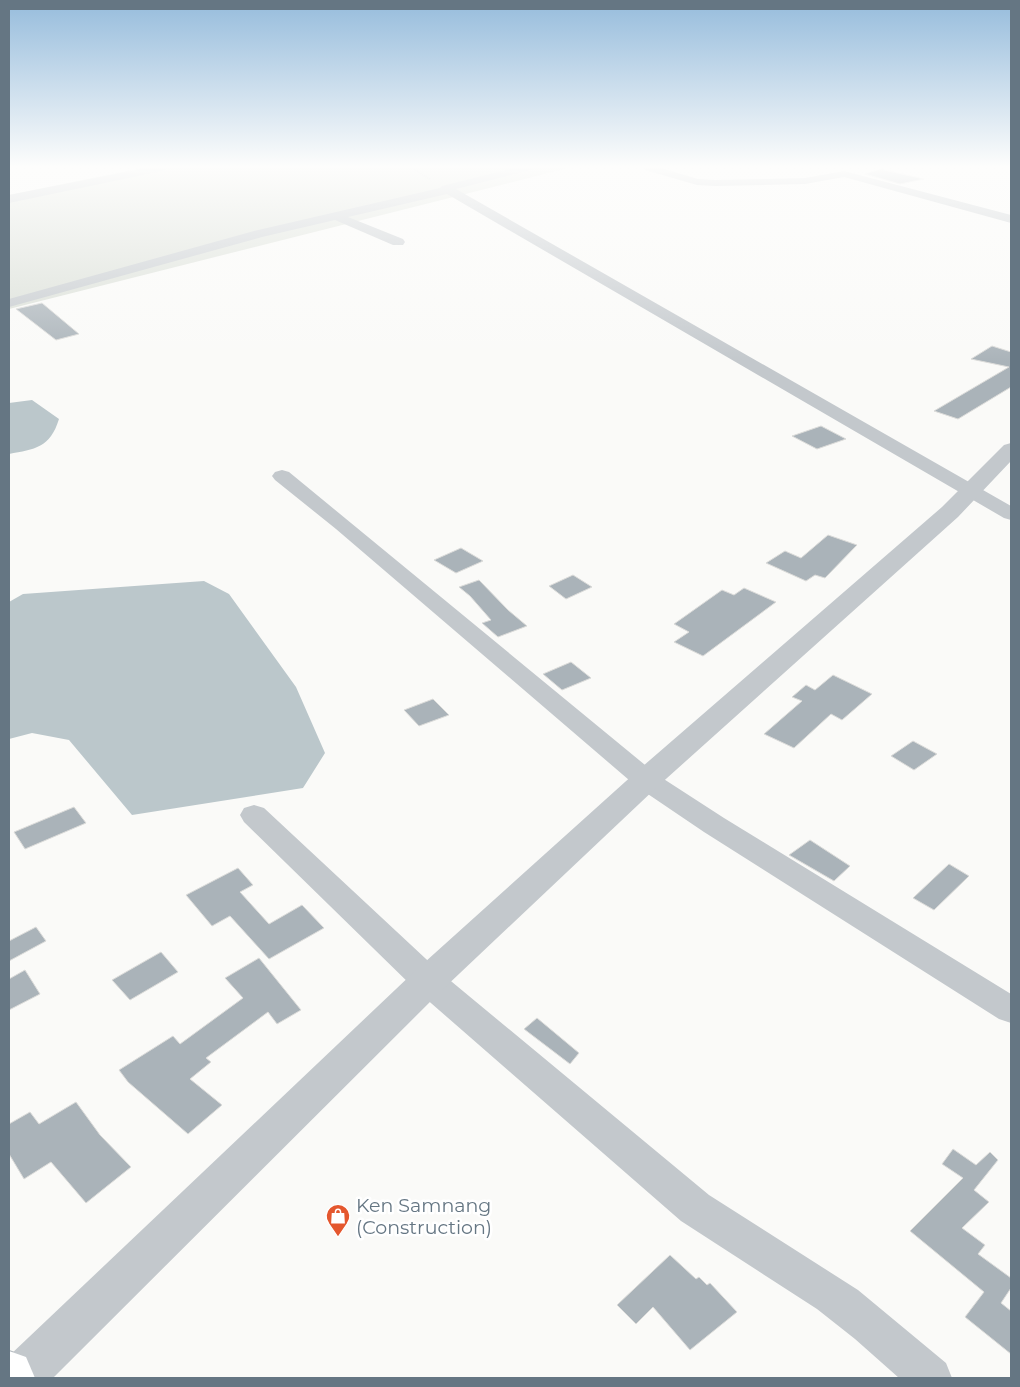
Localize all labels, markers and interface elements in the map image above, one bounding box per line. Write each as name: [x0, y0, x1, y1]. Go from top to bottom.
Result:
place label: Ken Samnang (Construction): [356, 1194, 492, 1239]
shop icon: Ken Samnang (Construction): [325, 1203, 351, 1237]

